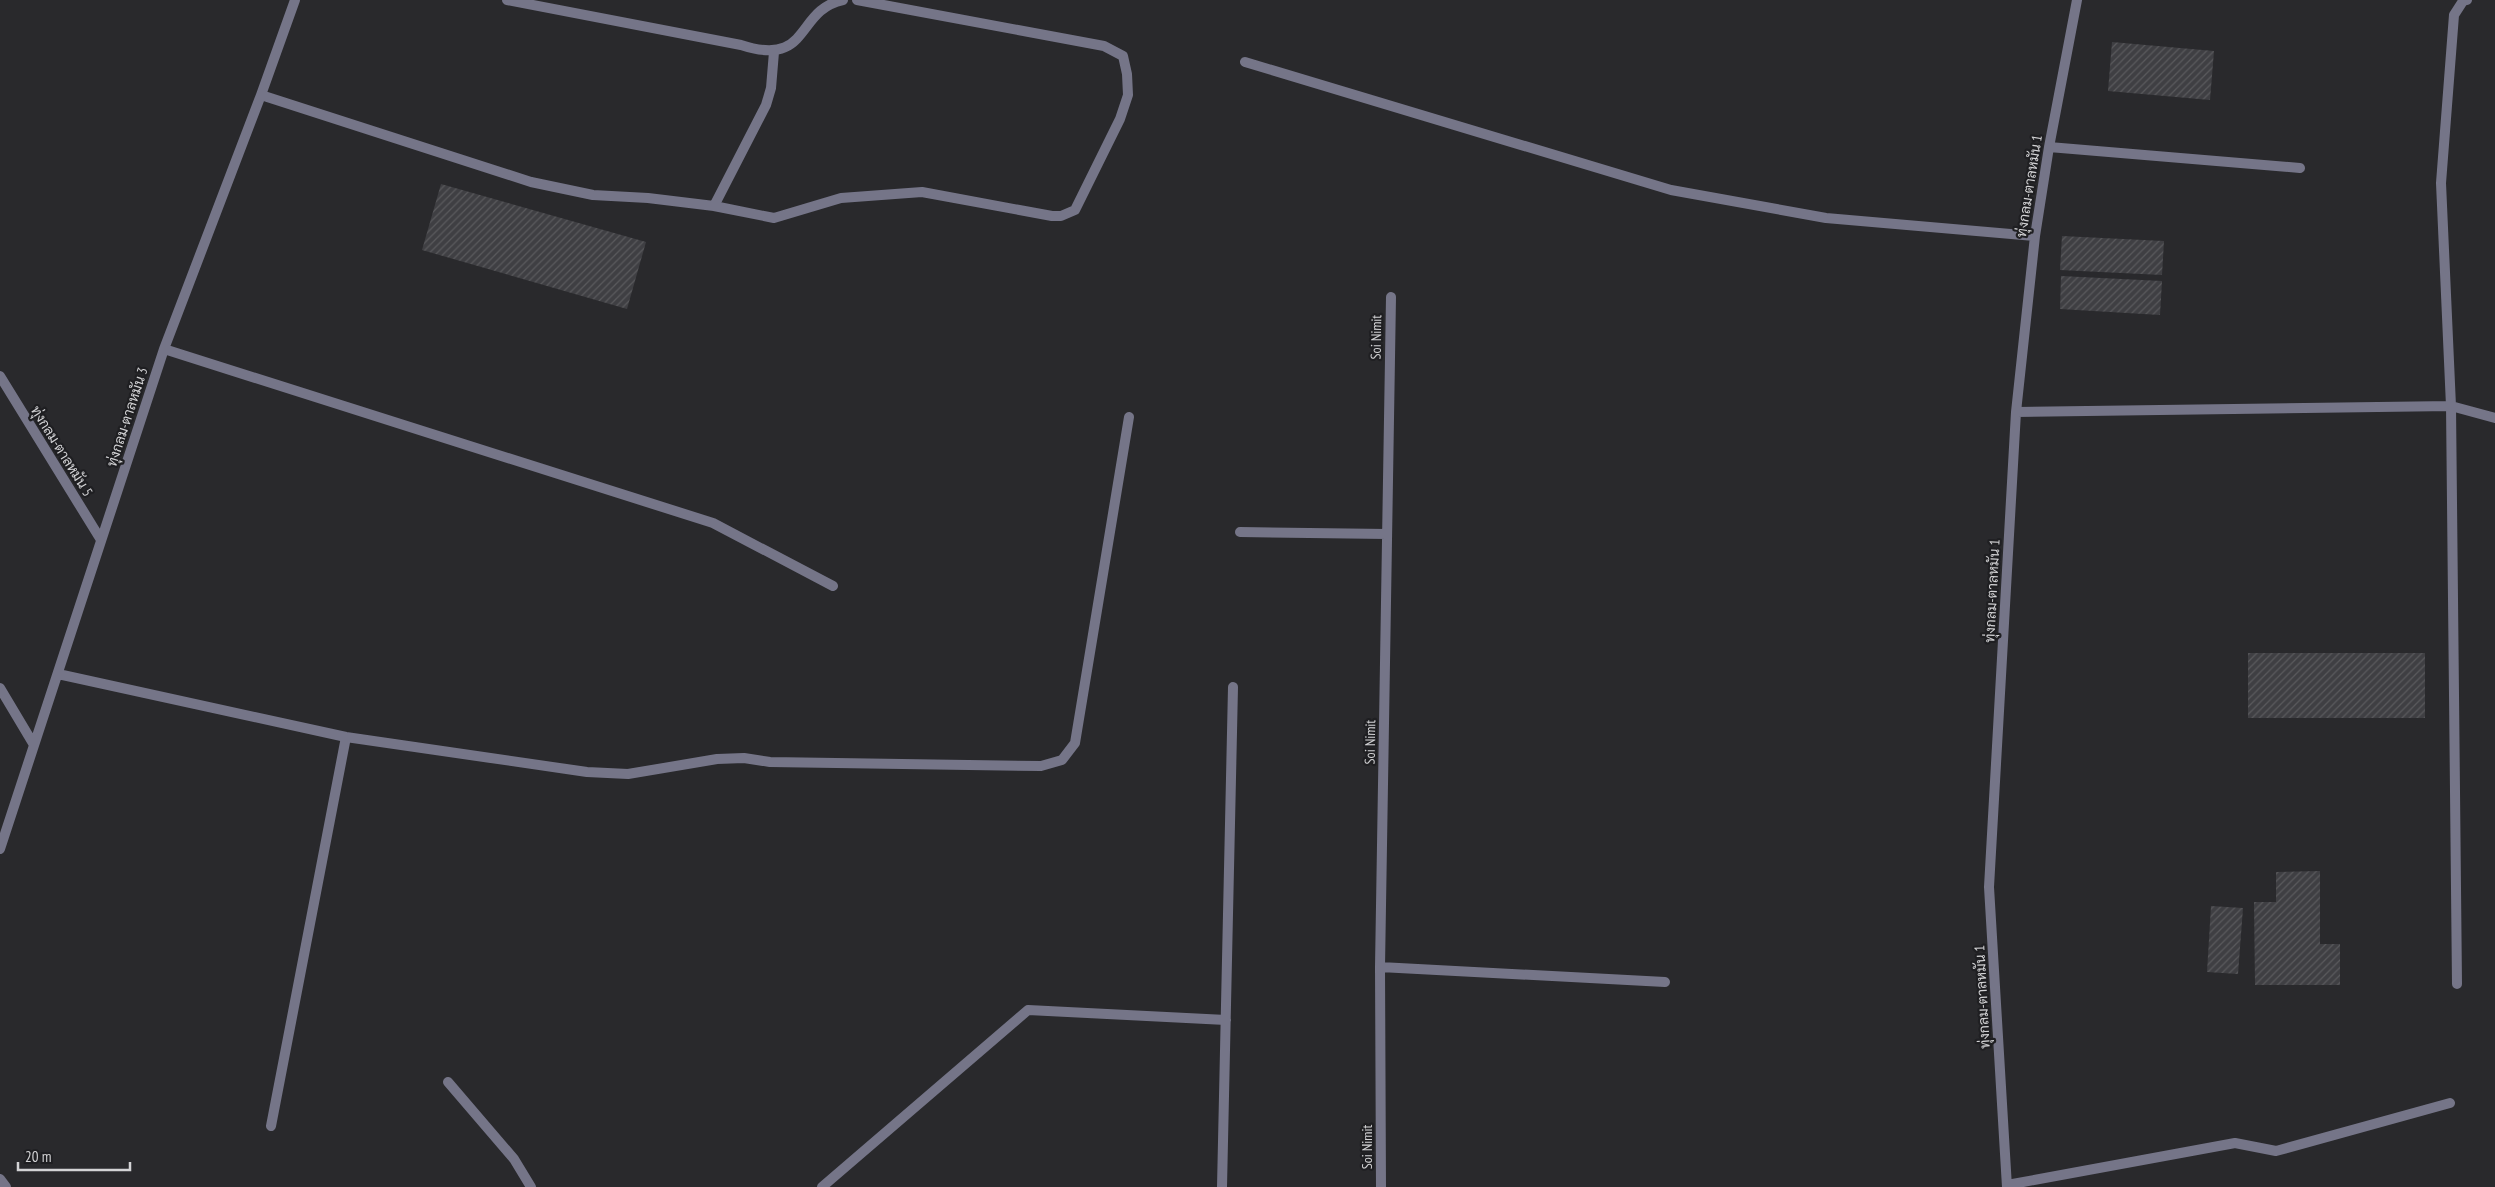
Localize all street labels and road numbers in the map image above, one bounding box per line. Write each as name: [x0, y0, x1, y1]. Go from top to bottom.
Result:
street label: ทุ่งกลม-ตาลหมัน 1: [2012, 133, 2047, 239]
street label: Soi Nimit: [1367, 314, 1385, 359]
street label: ทุ่งกลม-ตาลหมัน 3: [102, 365, 153, 469]
street label: ทุ่งกลม-ตาลหมัน 5: [26, 402, 97, 500]
street label: ทุ่งกลม-ตาลหมัน 1: [1980, 539, 2005, 643]
street label: Soi Nimit: [1361, 719, 1379, 764]
street label: ทุ่งกลม-ตาลหมัน 1: [1970, 945, 1995, 1049]
street label: Soi Nimit: [1358, 1125, 1376, 1169]

